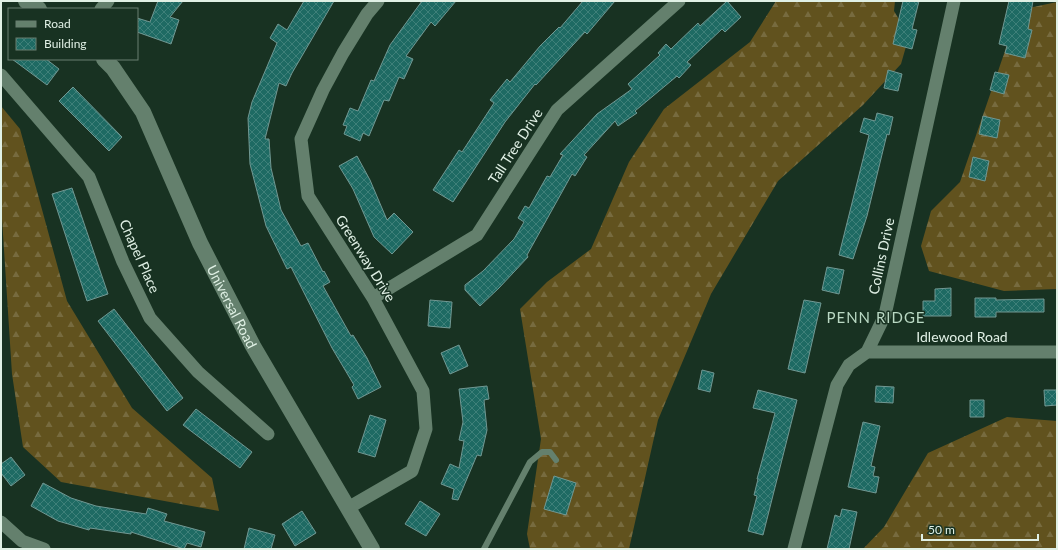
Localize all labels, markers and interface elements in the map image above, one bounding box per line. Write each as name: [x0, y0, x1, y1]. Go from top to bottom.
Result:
legend: [8, 8, 138, 60]
text: Road: [44, 16, 71, 31]
text: Building: [44, 36, 87, 51]
street label: Tall Tree Drive: [484, 105, 546, 187]
street label: Greenway Drive: [333, 212, 399, 304]
street label: Collins Drive: [865, 216, 897, 296]
street label: Chapel Place: [116, 217, 164, 295]
street label: Universal Road: [204, 262, 261, 351]
district label: PENN RIDGE: [826, 308, 926, 326]
street label: Idlewood Road: [916, 328, 1008, 345]
scale bar: [922, 516, 1038, 542]
text: 50 m: [928, 522, 955, 537]

